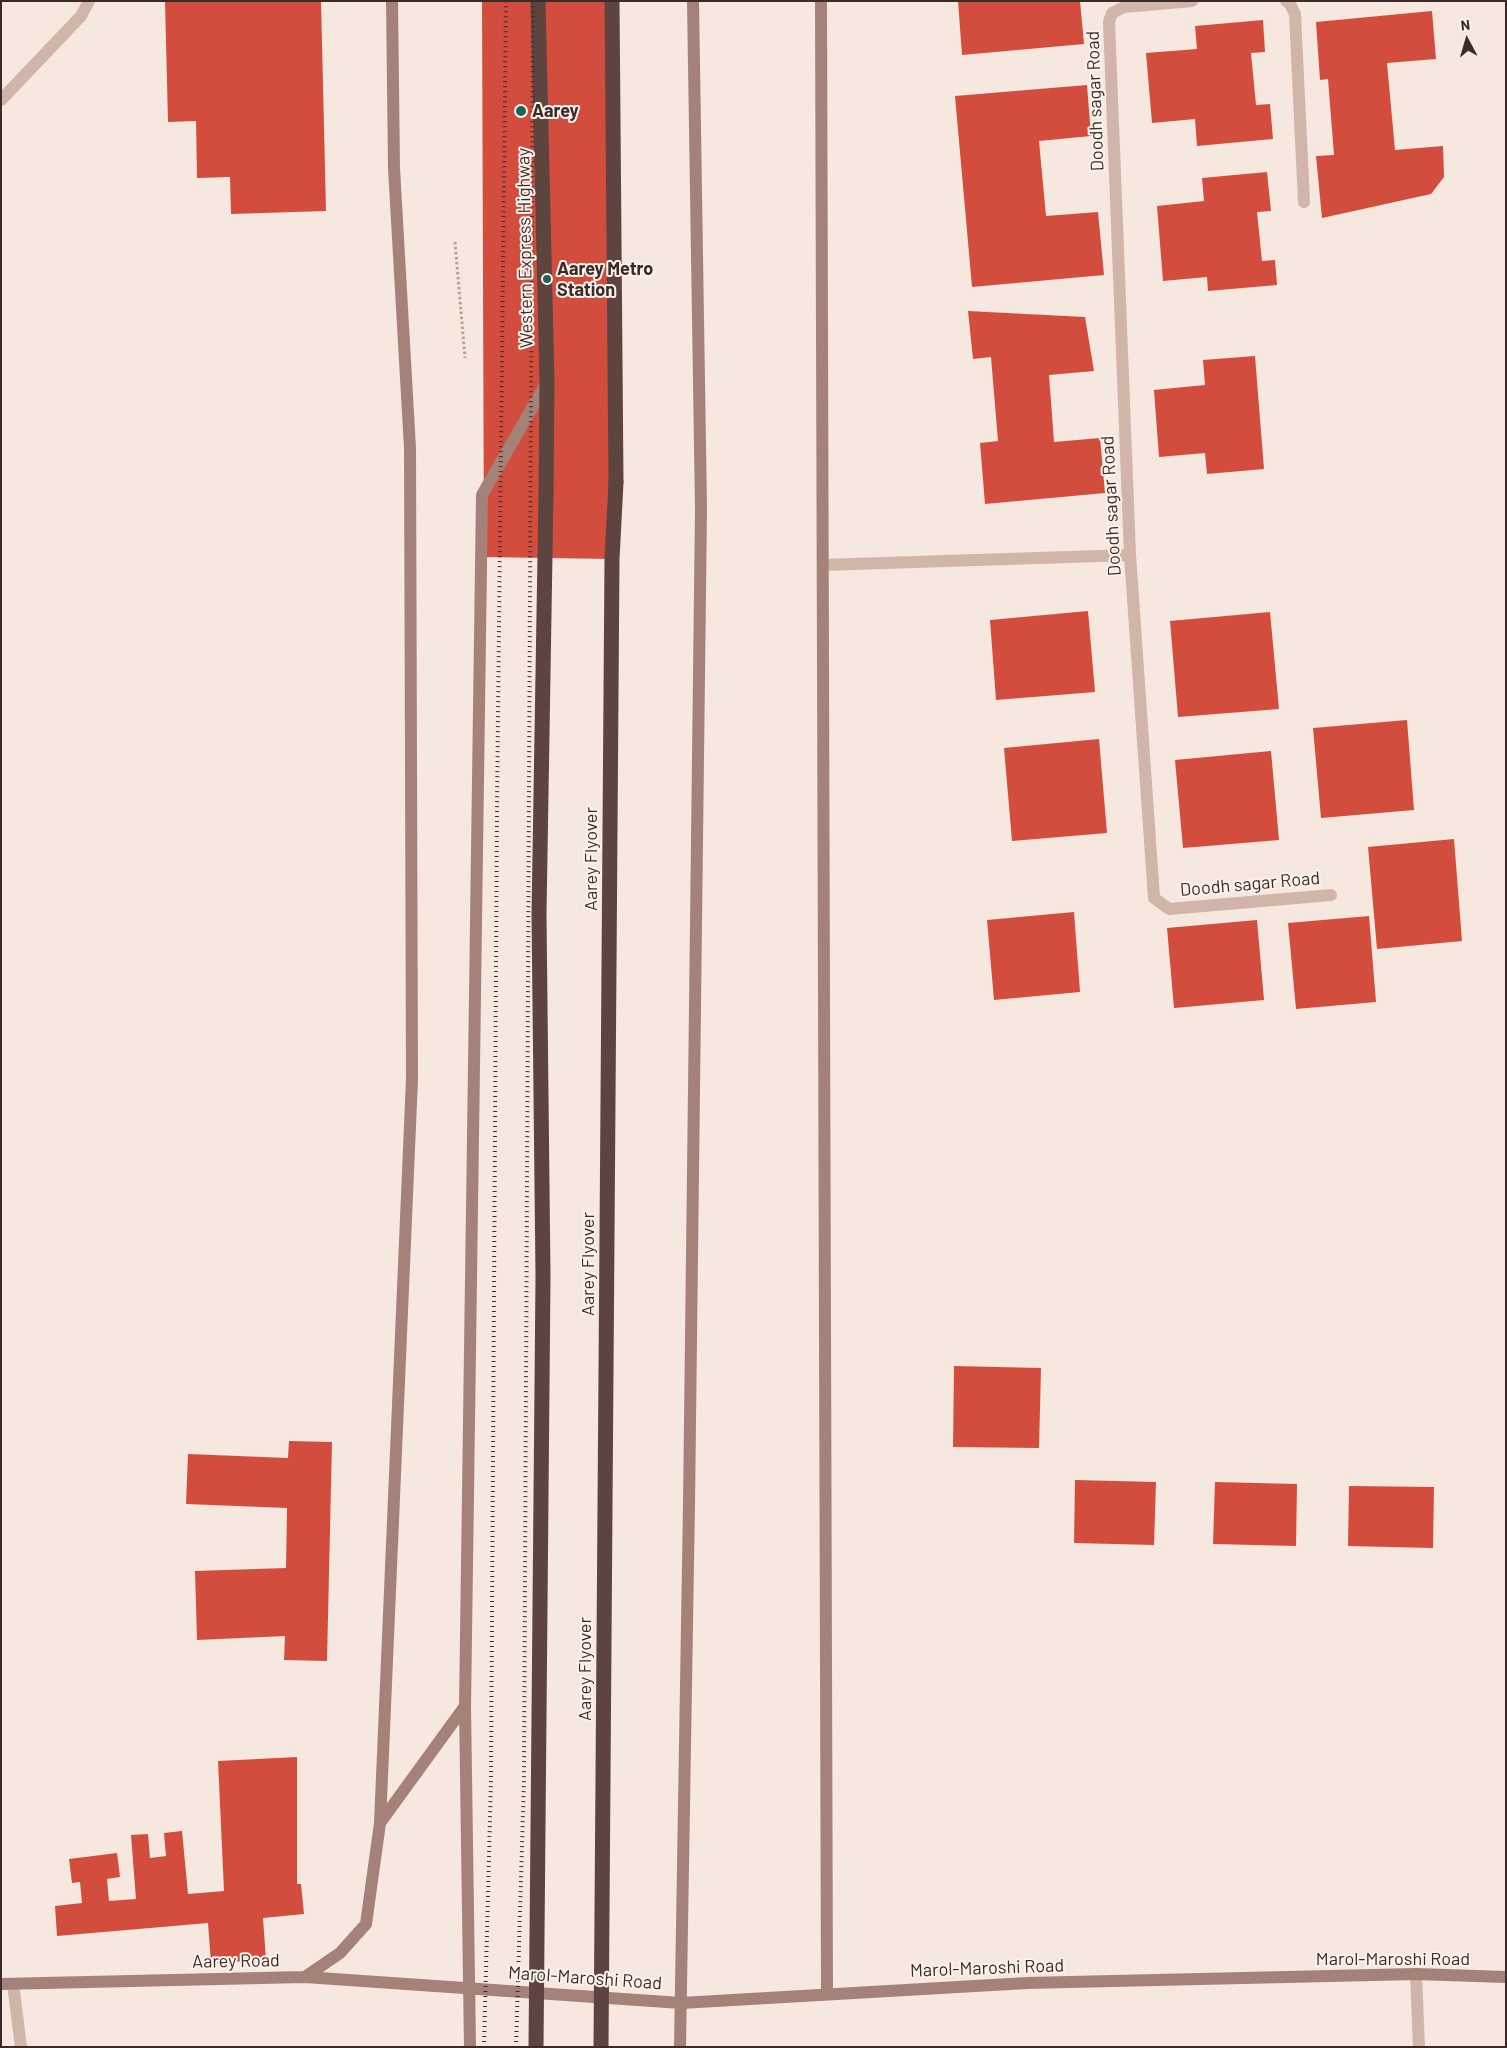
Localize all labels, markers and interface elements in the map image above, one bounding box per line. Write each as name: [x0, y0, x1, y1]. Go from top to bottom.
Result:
north arrow: [1442, 15, 1492, 65]
text: N: [1460, 16, 1471, 34]
street label: Doodh sagar Road: [1082, 30, 1108, 172]
place label: Aarey: [532, 100, 579, 122]
marker: Aarey: [514, 104, 528, 118]
street label: Western Express Highway: [512, 148, 538, 348]
place label: Aarey Metro Station: [557, 258, 653, 300]
marker: Aarey Metro Station: [541, 273, 553, 285]
street label: Doodh sagar Road: [1097, 435, 1125, 577]
street label: Aarey Flyover: [580, 807, 602, 911]
street label: Doodh sagar Road: [1179, 867, 1321, 901]
street label: Aarey Flyover: [577, 1212, 599, 1316]
street label: Aarey Flyover: [574, 1617, 596, 1721]
street label: Marol-Maroshi Road: [1316, 1948, 1470, 1970]
street label: Aarey Road: [192, 1949, 280, 1973]
street label: Marol-Maroshi Road: [910, 1955, 1064, 1981]
street label: Marol-Maroshi Road: [507, 1962, 663, 1994]

